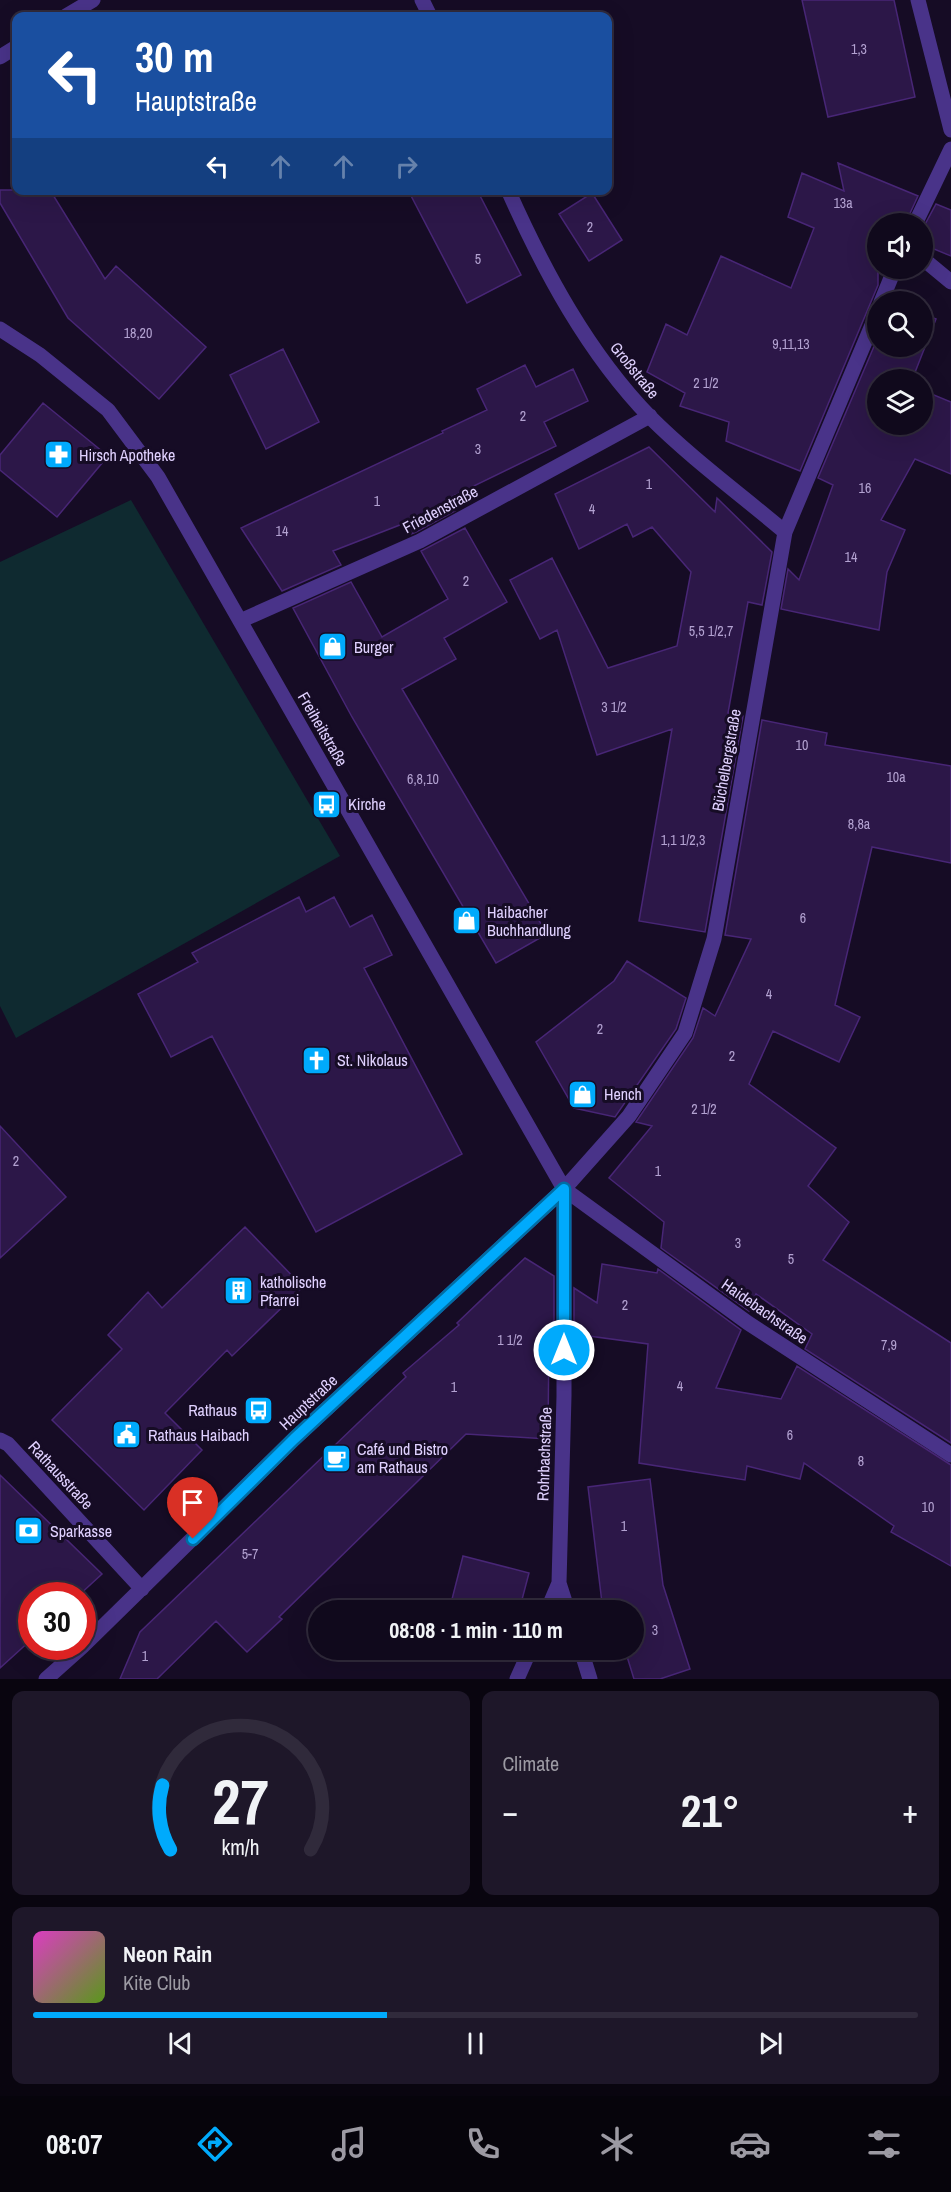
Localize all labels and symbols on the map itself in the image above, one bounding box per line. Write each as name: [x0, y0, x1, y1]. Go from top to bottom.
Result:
house number: 1,3: [851, 40, 867, 58]
house number: 13a: [833, 194, 853, 212]
house number: 2: [587, 218, 593, 236]
house number: 5: [475, 250, 481, 268]
house number: 18,20: [124, 324, 152, 342]
house number: 9,11,13: [772, 335, 810, 353]
street label: Großstraße: [605, 337, 665, 403]
house number: 2 1/2: [693, 374, 719, 392]
house number: 2: [520, 407, 526, 425]
pharmacy icon: Hirsch Apotheke: [42, 439, 74, 471]
house number: 3: [475, 440, 481, 458]
place label: Hirsch Apotheke: [79, 444, 175, 466]
house number: 1: [646, 475, 653, 493]
house number: 16: [859, 479, 871, 497]
street label: Friedenstraße: [398, 480, 482, 538]
house number: 1: [374, 492, 381, 510]
house number: 4: [589, 500, 596, 518]
house number: 14: [276, 522, 289, 540]
house number: 14: [845, 548, 858, 566]
house number: 2: [463, 572, 469, 590]
house number: 5,5 1/2,7: [689, 622, 733, 640]
shop icon: Burger: [317, 631, 349, 663]
place label: Burger: [354, 636, 394, 658]
street label: Freiheitstraße: [293, 688, 353, 770]
house number: 3 1/2: [601, 698, 627, 716]
street label: Büchelbergstraße: [706, 707, 746, 813]
house number: 10: [796, 736, 808, 754]
house number: 10a: [886, 768, 906, 786]
house number: 6,8,10: [407, 770, 439, 788]
bus stop icon: Kirche: [311, 788, 343, 820]
place label: Kirche: [348, 793, 386, 815]
house number: 8,8a: [848, 815, 871, 833]
house number: 1,1 1/2,3: [661, 831, 705, 849]
place label: Haibacher Buchhandlung: [487, 901, 572, 941]
shop icon: Haibacher Buchhandlung: [450, 905, 482, 937]
house number: 6: [800, 909, 806, 927]
house number: 4: [766, 985, 773, 1003]
house number: 2: [597, 1020, 603, 1038]
church icon: St. Nikolaus: [300, 1044, 332, 1076]
house number: 2: [729, 1047, 735, 1065]
place label: St. Nikolaus: [337, 1049, 408, 1071]
shop icon: Hench: [567, 1078, 599, 1110]
place label: Hench: [604, 1083, 642, 1105]
house number: 2 1/2: [691, 1100, 717, 1118]
house number: 2: [13, 1152, 19, 1170]
house number: 1: [655, 1162, 662, 1180]
house number: 3: [735, 1234, 741, 1252]
house number: 5: [788, 1250, 794, 1268]
place label: katholische Pfarrei: [260, 1271, 326, 1311]
street label: Haidebachstraße: [717, 1273, 813, 1349]
building icon: katholische Pfarrei: [223, 1275, 255, 1307]
house number: 2: [622, 1296, 628, 1314]
position arrow: [532, 1318, 596, 1382]
house number: 1 1/2: [497, 1331, 523, 1349]
house number: 7,9: [881, 1336, 897, 1354]
street label: Hauptstraße: [274, 1369, 342, 1435]
house number: 4: [677, 1377, 684, 1395]
house number: 1: [451, 1378, 458, 1396]
bus stop icon: Rathaus: [242, 1394, 274, 1426]
place label: Rathaus: [188, 1399, 237, 1421]
street label: Rohrbachstraße: [531, 1407, 557, 1501]
public building icon: Rathaus Haibach: [111, 1419, 143, 1451]
place label: Rathaus Haibach: [148, 1424, 249, 1446]
house number: 6: [787, 1426, 793, 1444]
street label: Rathausstraße: [24, 1436, 98, 1514]
place label: Café und Bistro am Rathaus: [357, 1438, 448, 1478]
cafe icon: Café und Bistro am Rathaus: [320, 1442, 352, 1474]
house number: 8: [858, 1452, 864, 1470]
pin: [167, 1477, 218, 1539]
house number: 10: [922, 1498, 934, 1516]
bank icon: Sparkasse: [13, 1515, 45, 1547]
house number: 1: [621, 1517, 628, 1535]
place label: Sparkasse: [50, 1520, 112, 1542]
house number: 5-7: [242, 1545, 258, 1563]
speed limit sign: 30: [18, 1582, 96, 1660]
house number: 3: [652, 1621, 658, 1639]
house number: 1: [142, 1647, 149, 1665]

